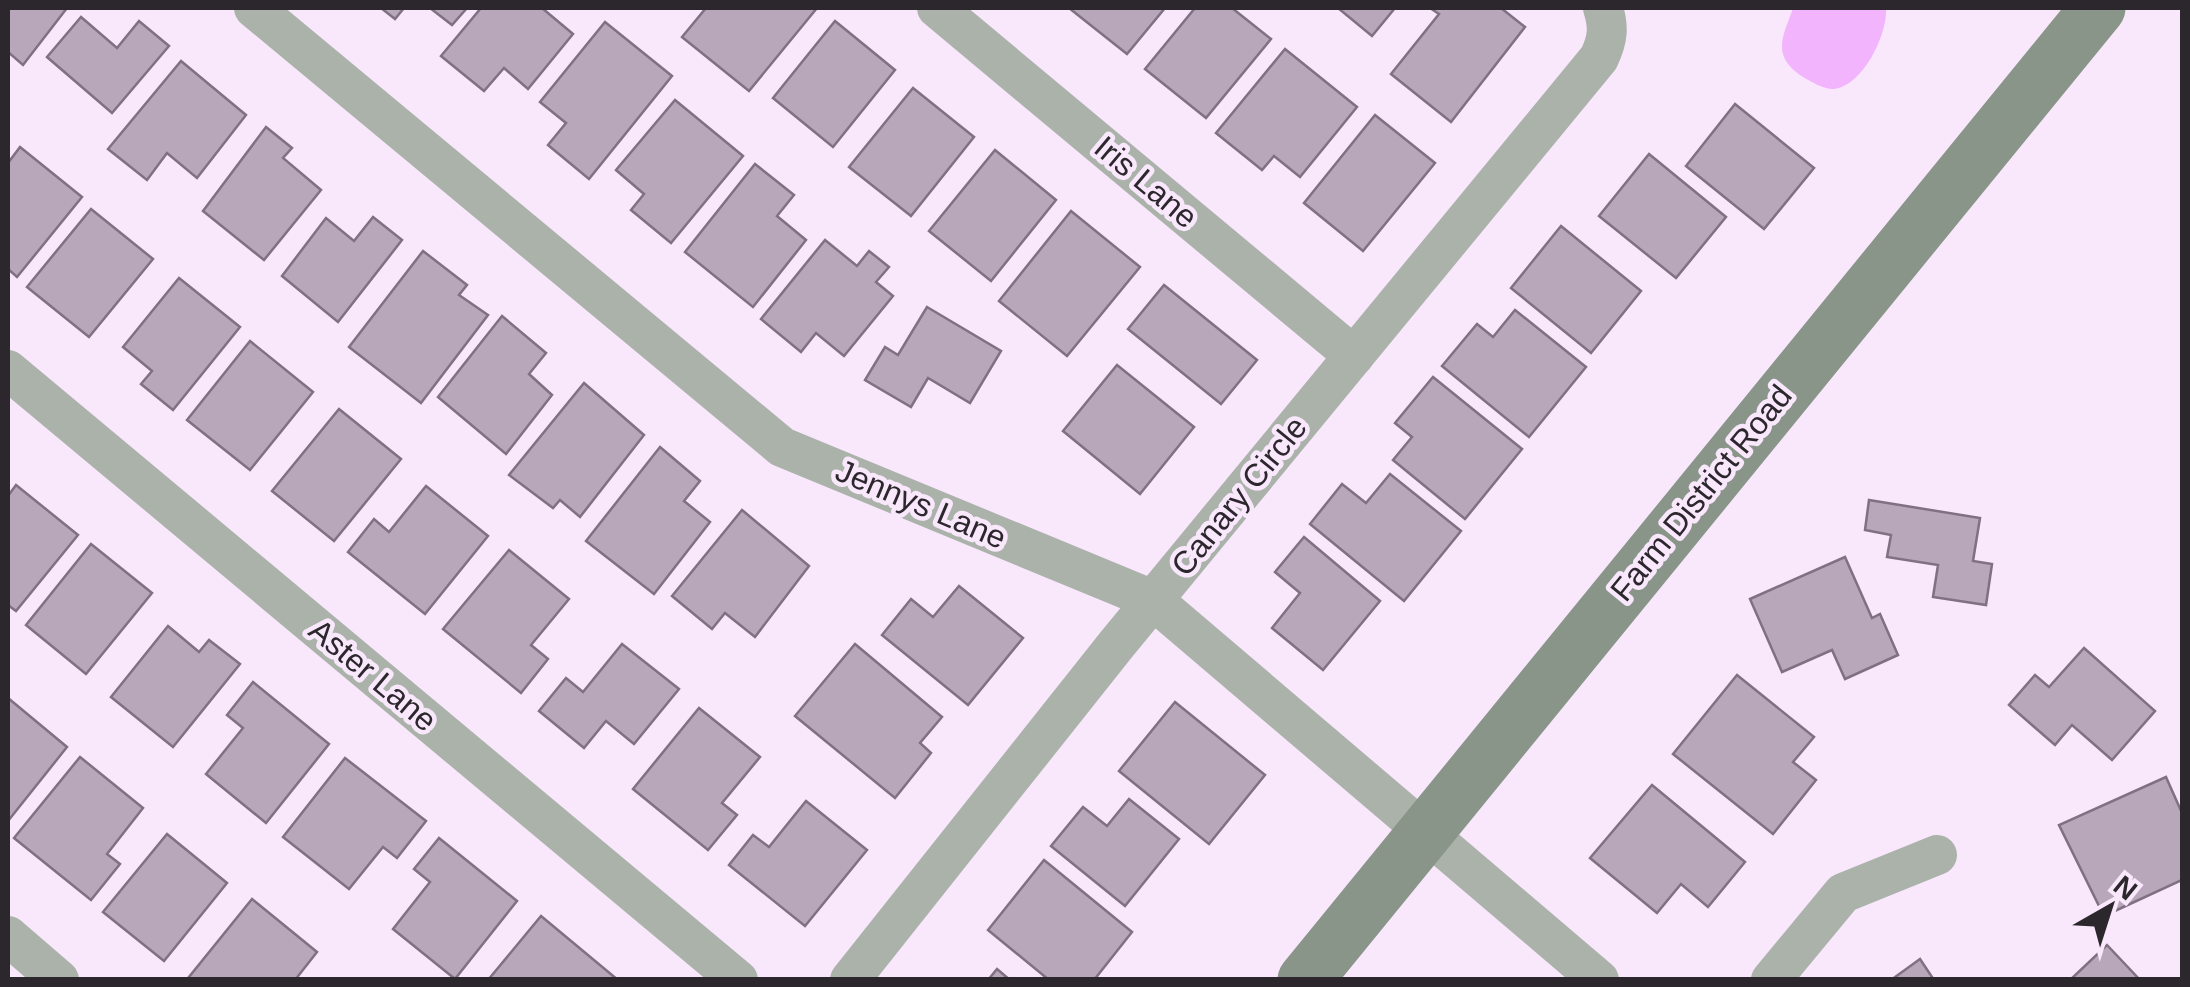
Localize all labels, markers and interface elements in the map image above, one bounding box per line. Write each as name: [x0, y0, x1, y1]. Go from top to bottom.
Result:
street label: Iris Lane: [1087, 129, 1205, 235]
street label: Farm District Road: [1603, 378, 1799, 608]
street label: Canary Circle: [1164, 409, 1314, 583]
street label: Jennys Lane: [830, 452, 1012, 556]
street label: Aster Lane: [302, 611, 444, 739]
north arrow: [2060, 857, 2160, 957]
text: N: [2108, 870, 2143, 906]

